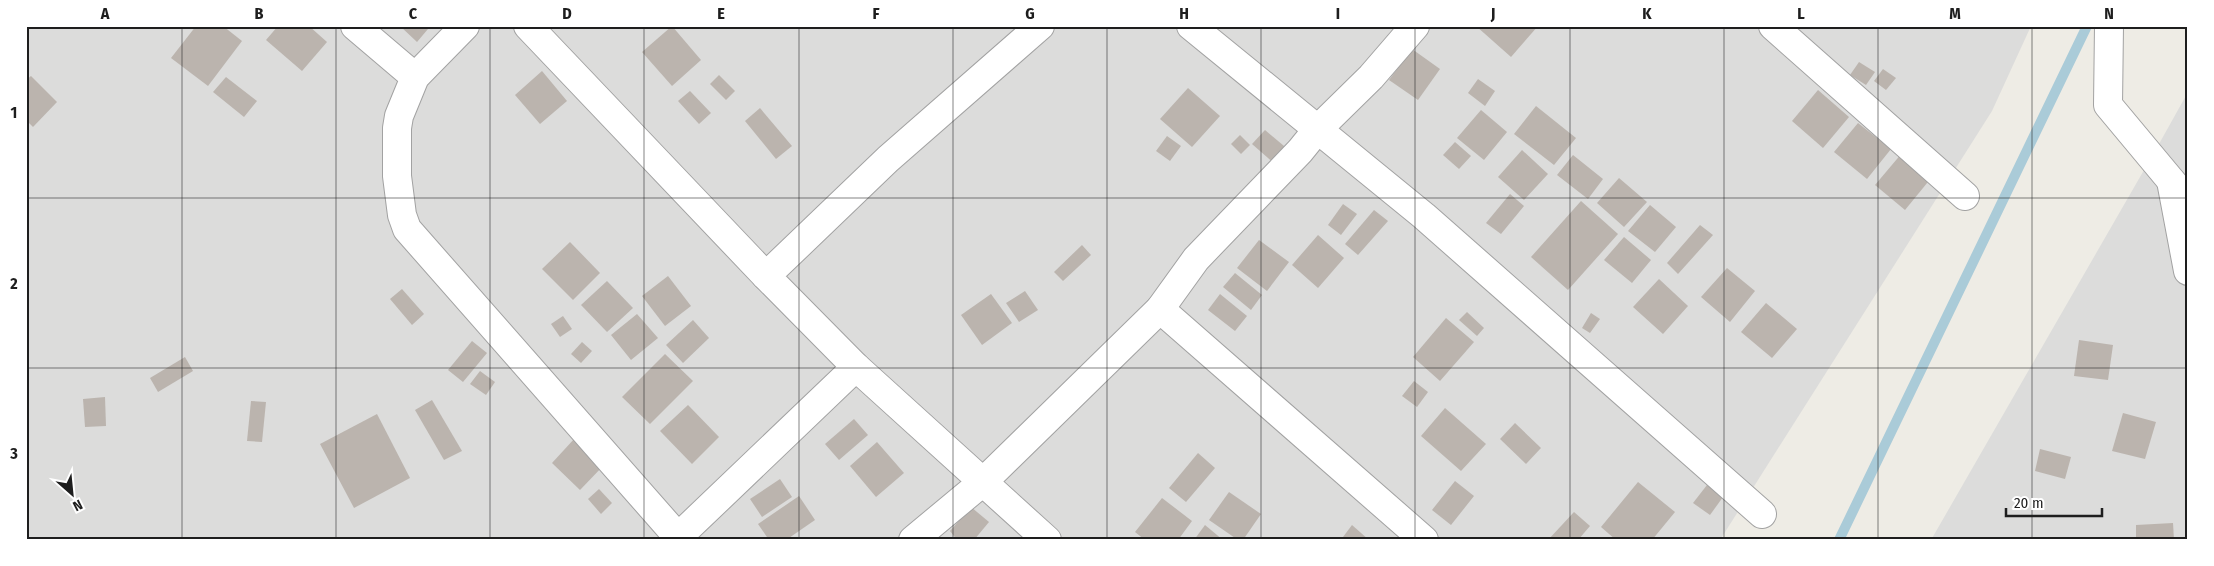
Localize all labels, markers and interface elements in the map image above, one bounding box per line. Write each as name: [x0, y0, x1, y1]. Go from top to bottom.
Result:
text: A: [100, 4, 110, 23]
text: B: [255, 4, 264, 23]
text: C: [409, 4, 418, 23]
text: D: [562, 4, 572, 23]
text: E: [717, 4, 725, 23]
text: F: [872, 4, 880, 23]
text: G: [1025, 4, 1035, 23]
text: H: [1179, 4, 1189, 23]
text: I: [1336, 4, 1340, 23]
text: J: [1490, 4, 1495, 23]
text: K: [1642, 4, 1652, 23]
text: L: [1797, 4, 1805, 23]
text: M: [1949, 4, 1961, 23]
text: N: [2104, 4, 2114, 23]
text: 1: [11, 103, 17, 122]
text: 2: [9, 274, 18, 293]
text: 3: [9, 444, 18, 463]
north arrow: [48, 468, 98, 518]
scale bar: [2006, 486, 2103, 518]
text: 20 m: [2014, 494, 2044, 512]
text: N: [70, 496, 85, 515]

